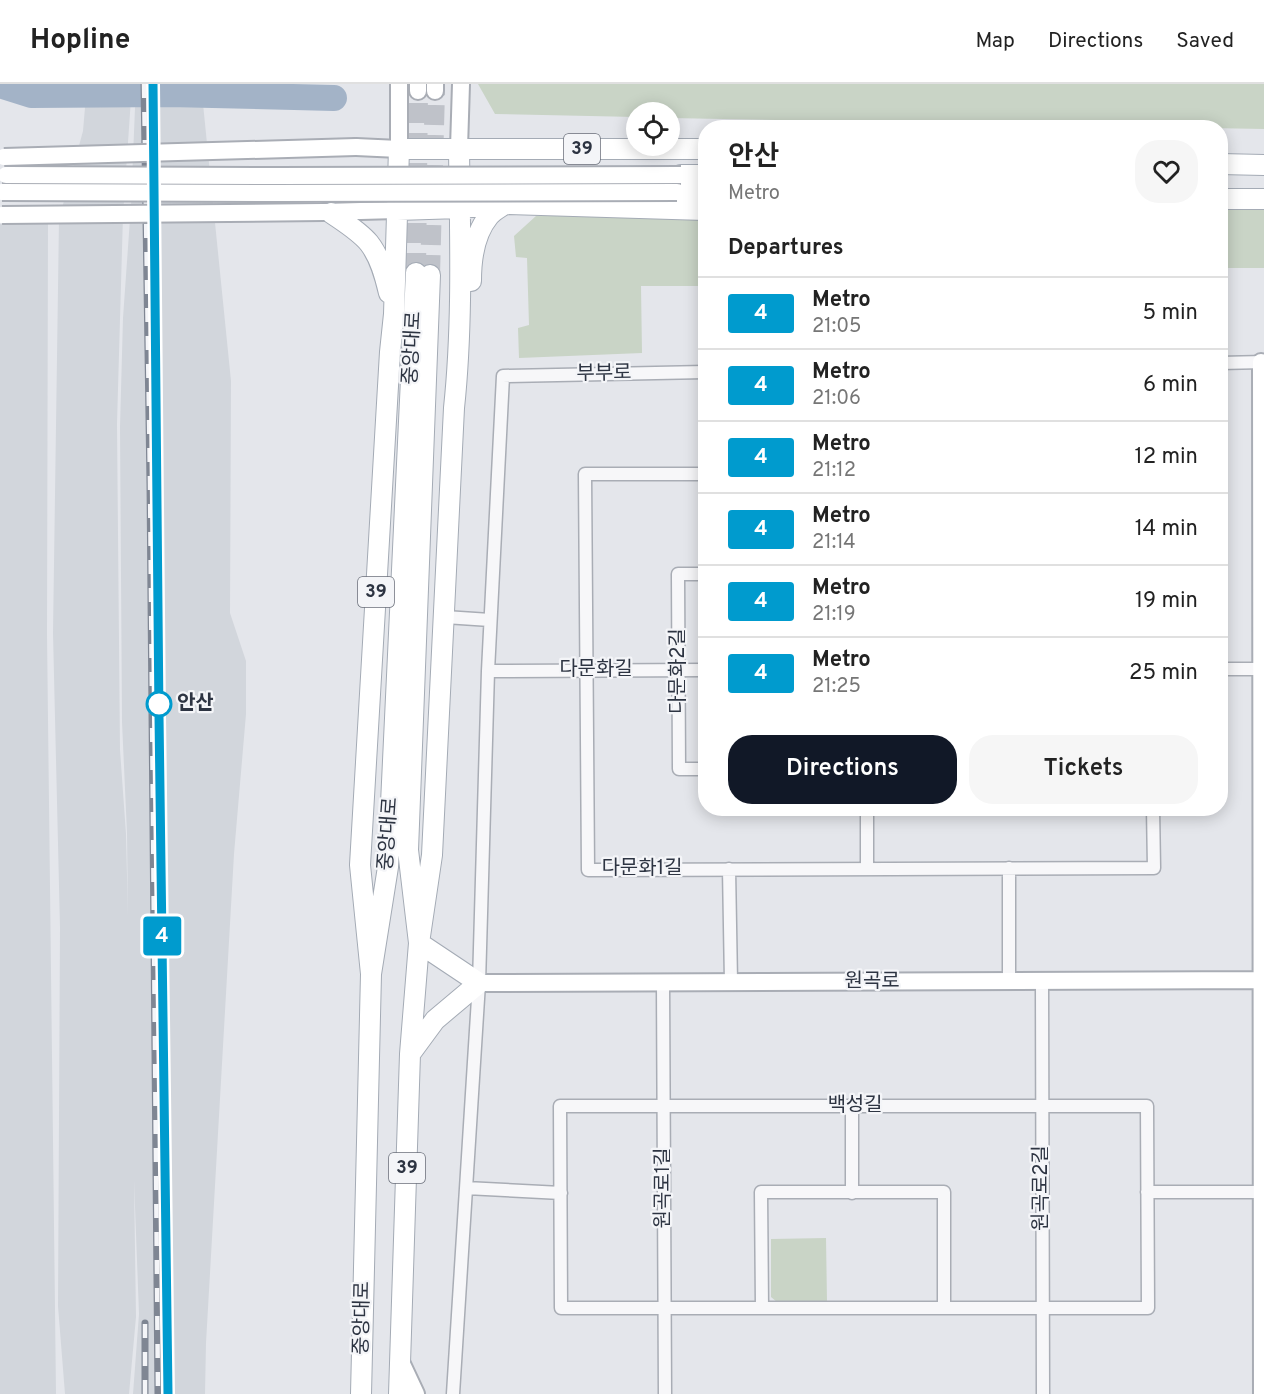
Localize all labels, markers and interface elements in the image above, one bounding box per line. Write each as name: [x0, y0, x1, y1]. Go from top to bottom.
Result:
text: Hopline: [30, 23, 130, 59]
text: Map: [975, 28, 1015, 55]
text: Directions: [1048, 28, 1143, 55]
text: Saved: [1176, 28, 1234, 55]
map controls: [626, 102, 680, 156]
button: locate: [626, 102, 680, 156]
road number: 39: [564, 134, 600, 164]
text: 안산: [728, 140, 780, 176]
button: heart: [1135, 140, 1198, 203]
text: Metro: [728, 181, 780, 207]
text: Departures: [728, 235, 844, 262]
text: Metro: [812, 287, 871, 314]
text: 4: [754, 300, 768, 327]
text: 5 min: [1143, 300, 1198, 327]
street label: 중앙대로: [398, 311, 428, 385]
text: 21:05: [812, 314, 861, 340]
text: Metro: [812, 359, 871, 386]
street label: 부부로: [576, 361, 632, 387]
text: 4: [754, 372, 768, 399]
text: 6 min: [1143, 372, 1198, 399]
text: 21:06: [812, 386, 861, 412]
text: Metro: [812, 431, 871, 458]
text: 4: [754, 444, 768, 471]
text: 12 min: [1135, 444, 1198, 471]
text: 21:12: [812, 458, 856, 484]
text: Metro: [812, 503, 871, 530]
text: 4: [754, 516, 768, 543]
text: 14 min: [1135, 516, 1198, 543]
text: 21:14: [812, 530, 856, 556]
text: Metro: [812, 575, 871, 602]
road number: 39: [358, 577, 394, 607]
text: 4: [754, 588, 768, 615]
text: 19 min: [1135, 588, 1198, 615]
text: 21:19: [812, 602, 856, 628]
street label: 다문화2길: [666, 628, 692, 714]
text: Metro: [812, 647, 871, 674]
street label: 다문화길: [559, 657, 633, 683]
text: 4: [754, 660, 768, 687]
text: 25 min: [1129, 660, 1198, 687]
text: 21:25: [812, 674, 861, 700]
marker: 안산: [146, 691, 172, 717]
place label: 안산: [177, 691, 214, 717]
button: Directions: [728, 735, 957, 804]
button: Tickets: [969, 735, 1198, 804]
street label: 중앙대로: [373, 796, 405, 872]
street label: 다문화1길: [601, 856, 683, 882]
line badge: 4: [142, 916, 182, 956]
text: 4: [155, 923, 169, 950]
street label: 원곡로: [844, 969, 900, 995]
street label: 백성길: [827, 1093, 883, 1119]
street label: 원곡로2길: [1029, 1145, 1055, 1231]
street label: 원곡로1길: [651, 1147, 677, 1229]
road number: 39: [389, 1153, 425, 1183]
street label: 중앙대로: [349, 1281, 377, 1355]

